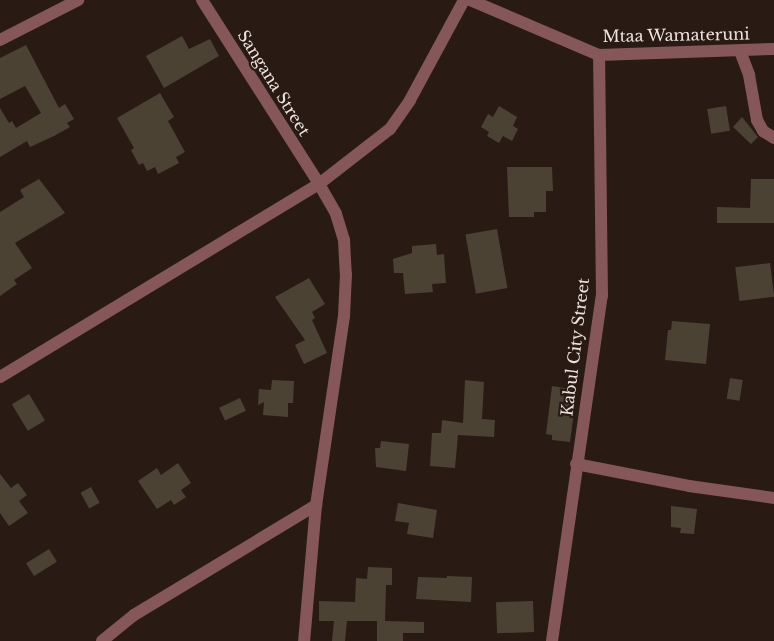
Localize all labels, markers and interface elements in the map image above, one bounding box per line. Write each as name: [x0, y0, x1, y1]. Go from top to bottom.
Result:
street label: Mtaa Wamateruni: [602, 24, 750, 46]
street label: Sangana Street: [234, 26, 314, 140]
street label: Kabul City Street: [557, 277, 593, 417]

